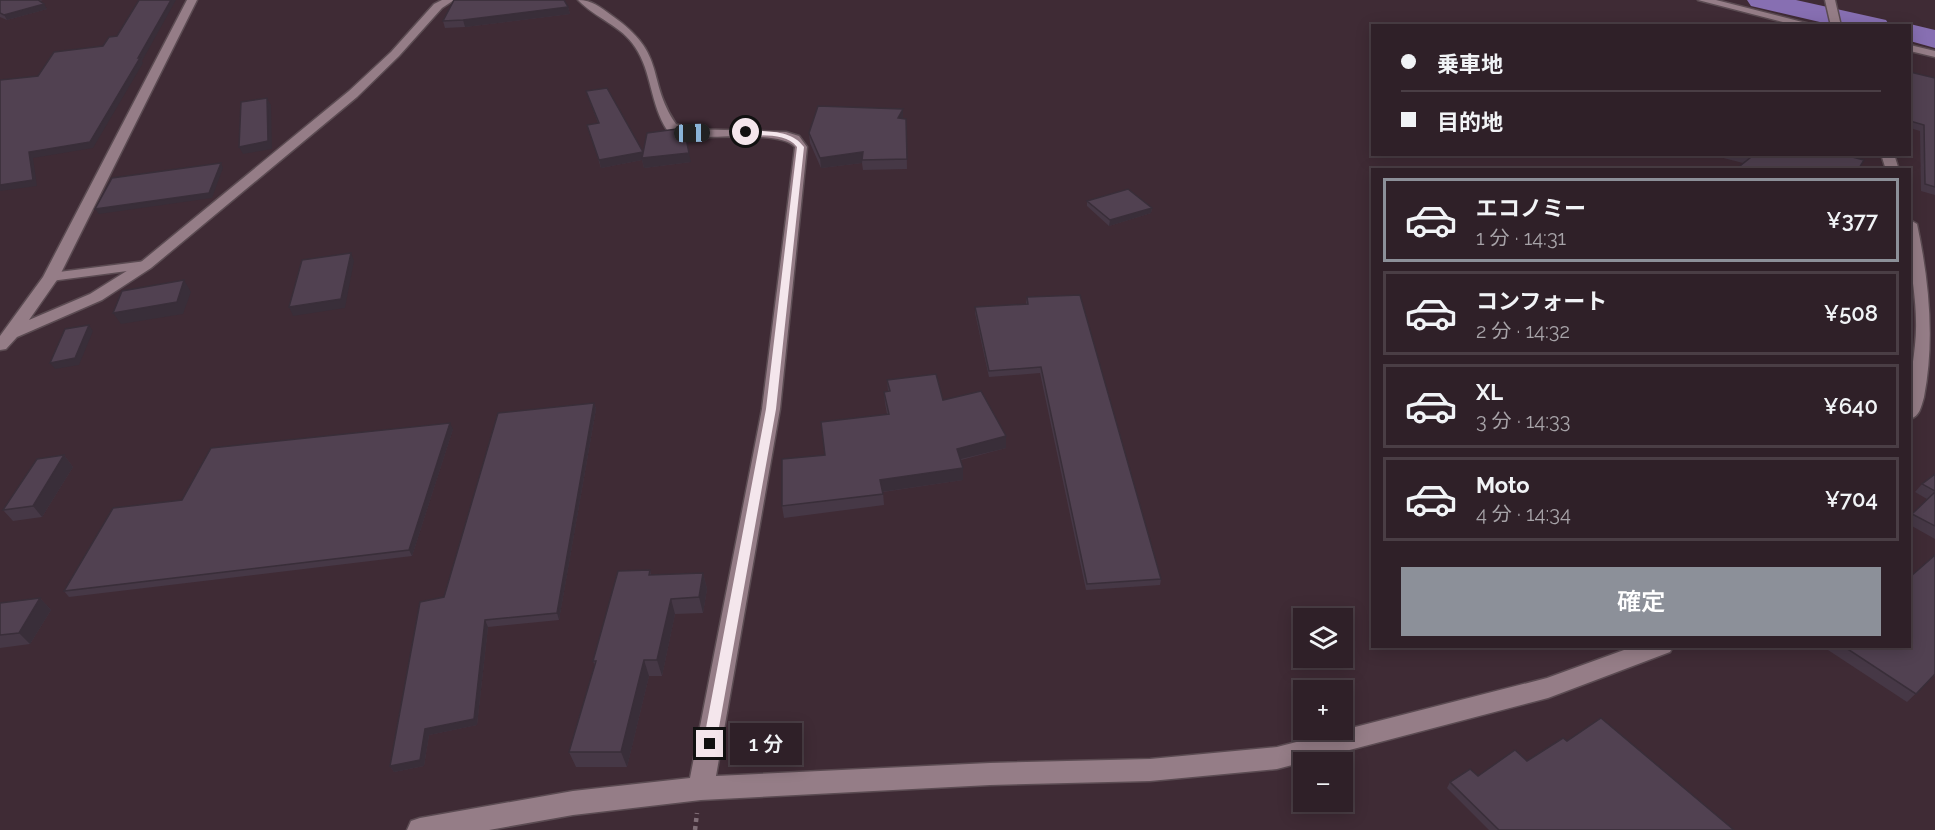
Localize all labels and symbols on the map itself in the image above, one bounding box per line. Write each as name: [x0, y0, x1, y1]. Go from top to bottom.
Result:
route start: [732, 118, 759, 145]
car: [674, 124, 710, 142]
callout: 1 分: [731, 723, 803, 765]
route end: [696, 730, 723, 757]

